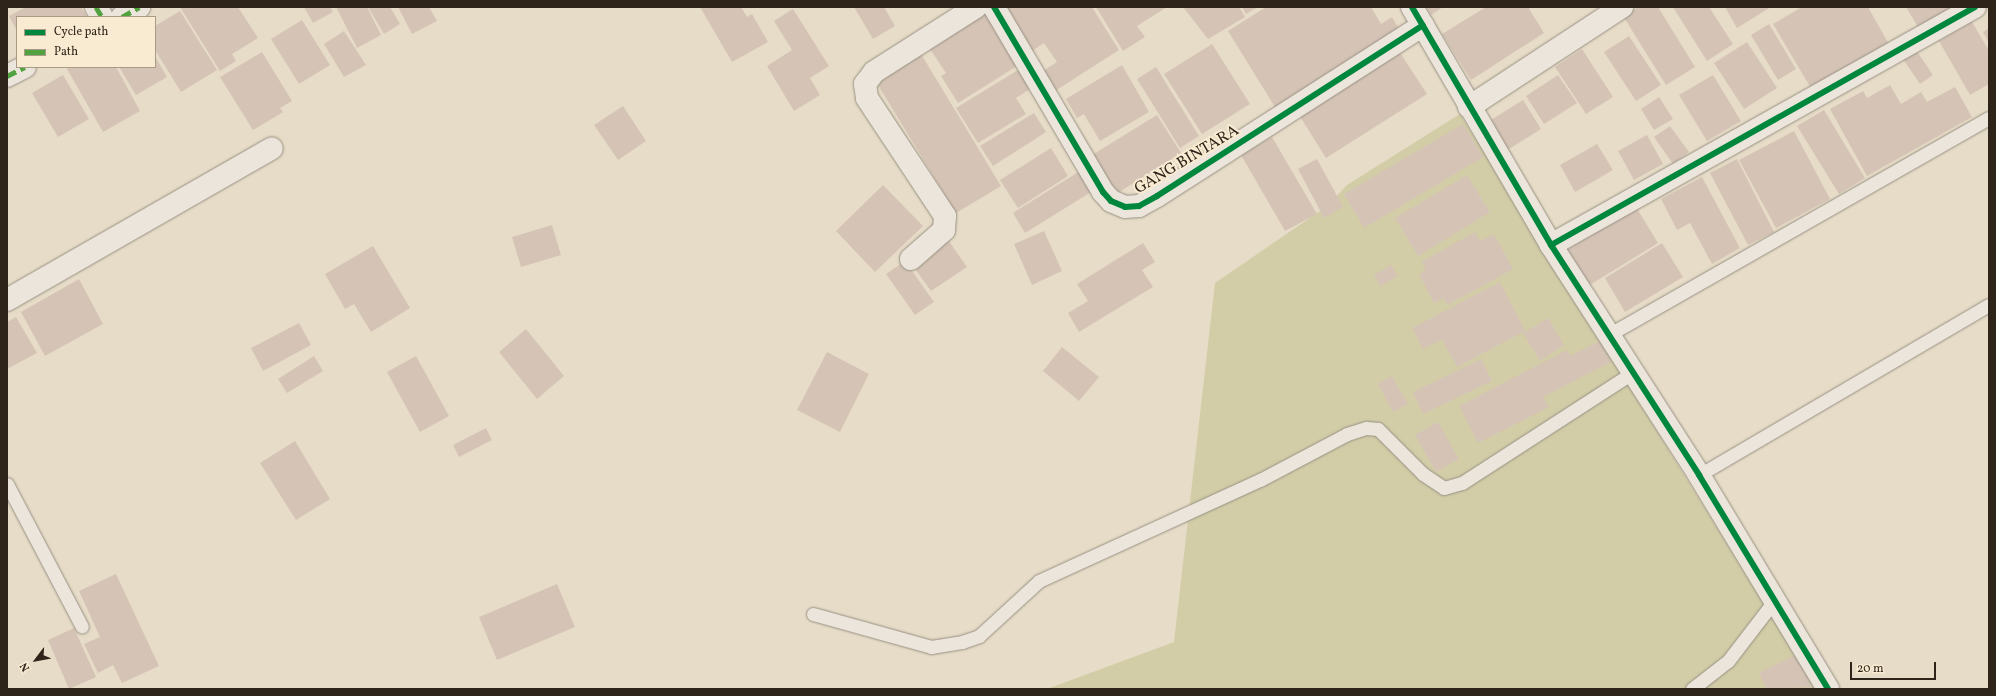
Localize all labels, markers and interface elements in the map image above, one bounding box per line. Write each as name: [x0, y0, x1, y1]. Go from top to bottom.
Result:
legend: [16, 16, 156, 68]
text: Cycle path: [54, 24, 109, 40]
text: Path: [54, 44, 78, 60]
street label: GANG BINTARA: [1131, 121, 1243, 199]
north arrow: [16, 640, 56, 680]
scale bar: [1852, 654, 1938, 680]
text: N: [17, 659, 34, 674]
text: 20 m: [1857, 661, 1884, 677]

